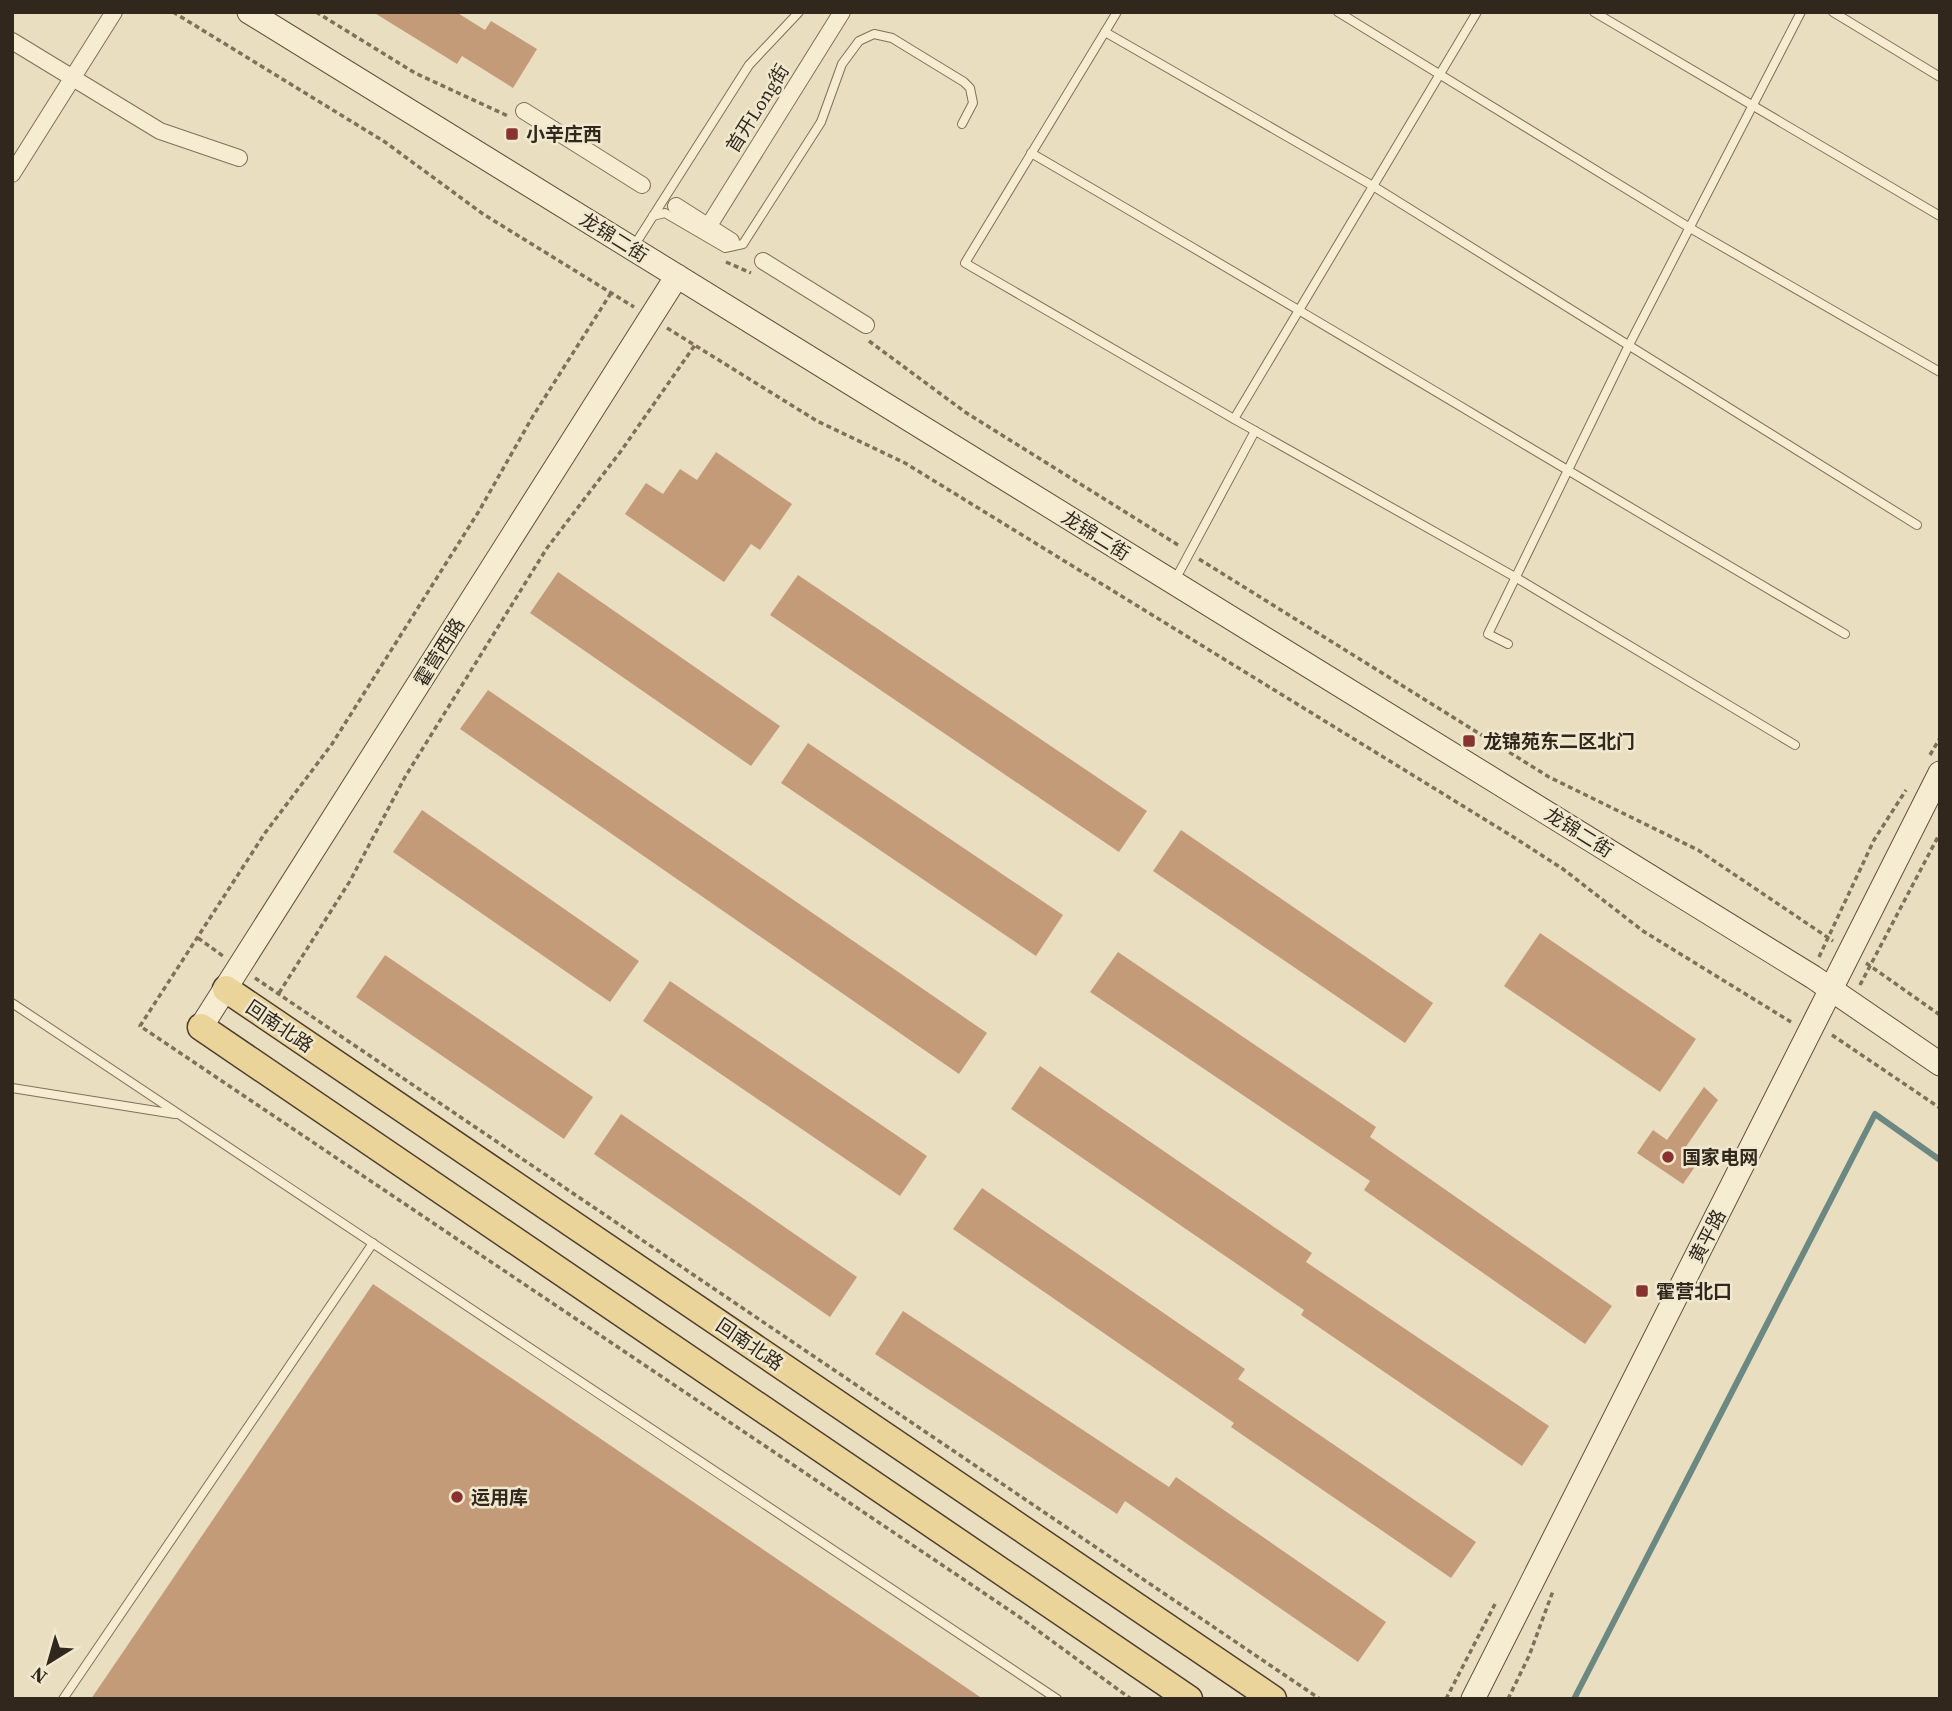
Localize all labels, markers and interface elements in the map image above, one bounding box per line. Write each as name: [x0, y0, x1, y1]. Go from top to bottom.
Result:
street label: 首开Long街: [719, 59, 795, 157]
place label: 小辛庄西: [526, 121, 602, 147]
marker: 小辛庄西: [504, 126, 520, 142]
street label: 龙锦二街: [575, 206, 653, 268]
street label: 龙锦二街: [1057, 504, 1135, 566]
street label: 霍营西路: [408, 613, 470, 691]
place label: 龙锦苑东二区北门: [1483, 728, 1635, 754]
marker: 龙锦苑东二区北门: [1461, 733, 1477, 749]
street label: 龙锦二街: [1540, 801, 1618, 863]
street label: 回南北路: [241, 994, 319, 1058]
place label: 国家电网: [1682, 1144, 1758, 1170]
marker: 国家电网: [1660, 1149, 1676, 1165]
street label: 黄平路: [1682, 1205, 1732, 1267]
place label: 霍营北口: [1656, 1278, 1732, 1304]
marker: 霍营北口: [1634, 1283, 1650, 1299]
street label: 回南北路: [711, 1312, 789, 1376]
place label: 运用库: [471, 1484, 528, 1510]
marker: 运用库: [449, 1489, 465, 1505]
north arrow: [14, 1627, 84, 1697]
text: N: [25, 1661, 52, 1690]

